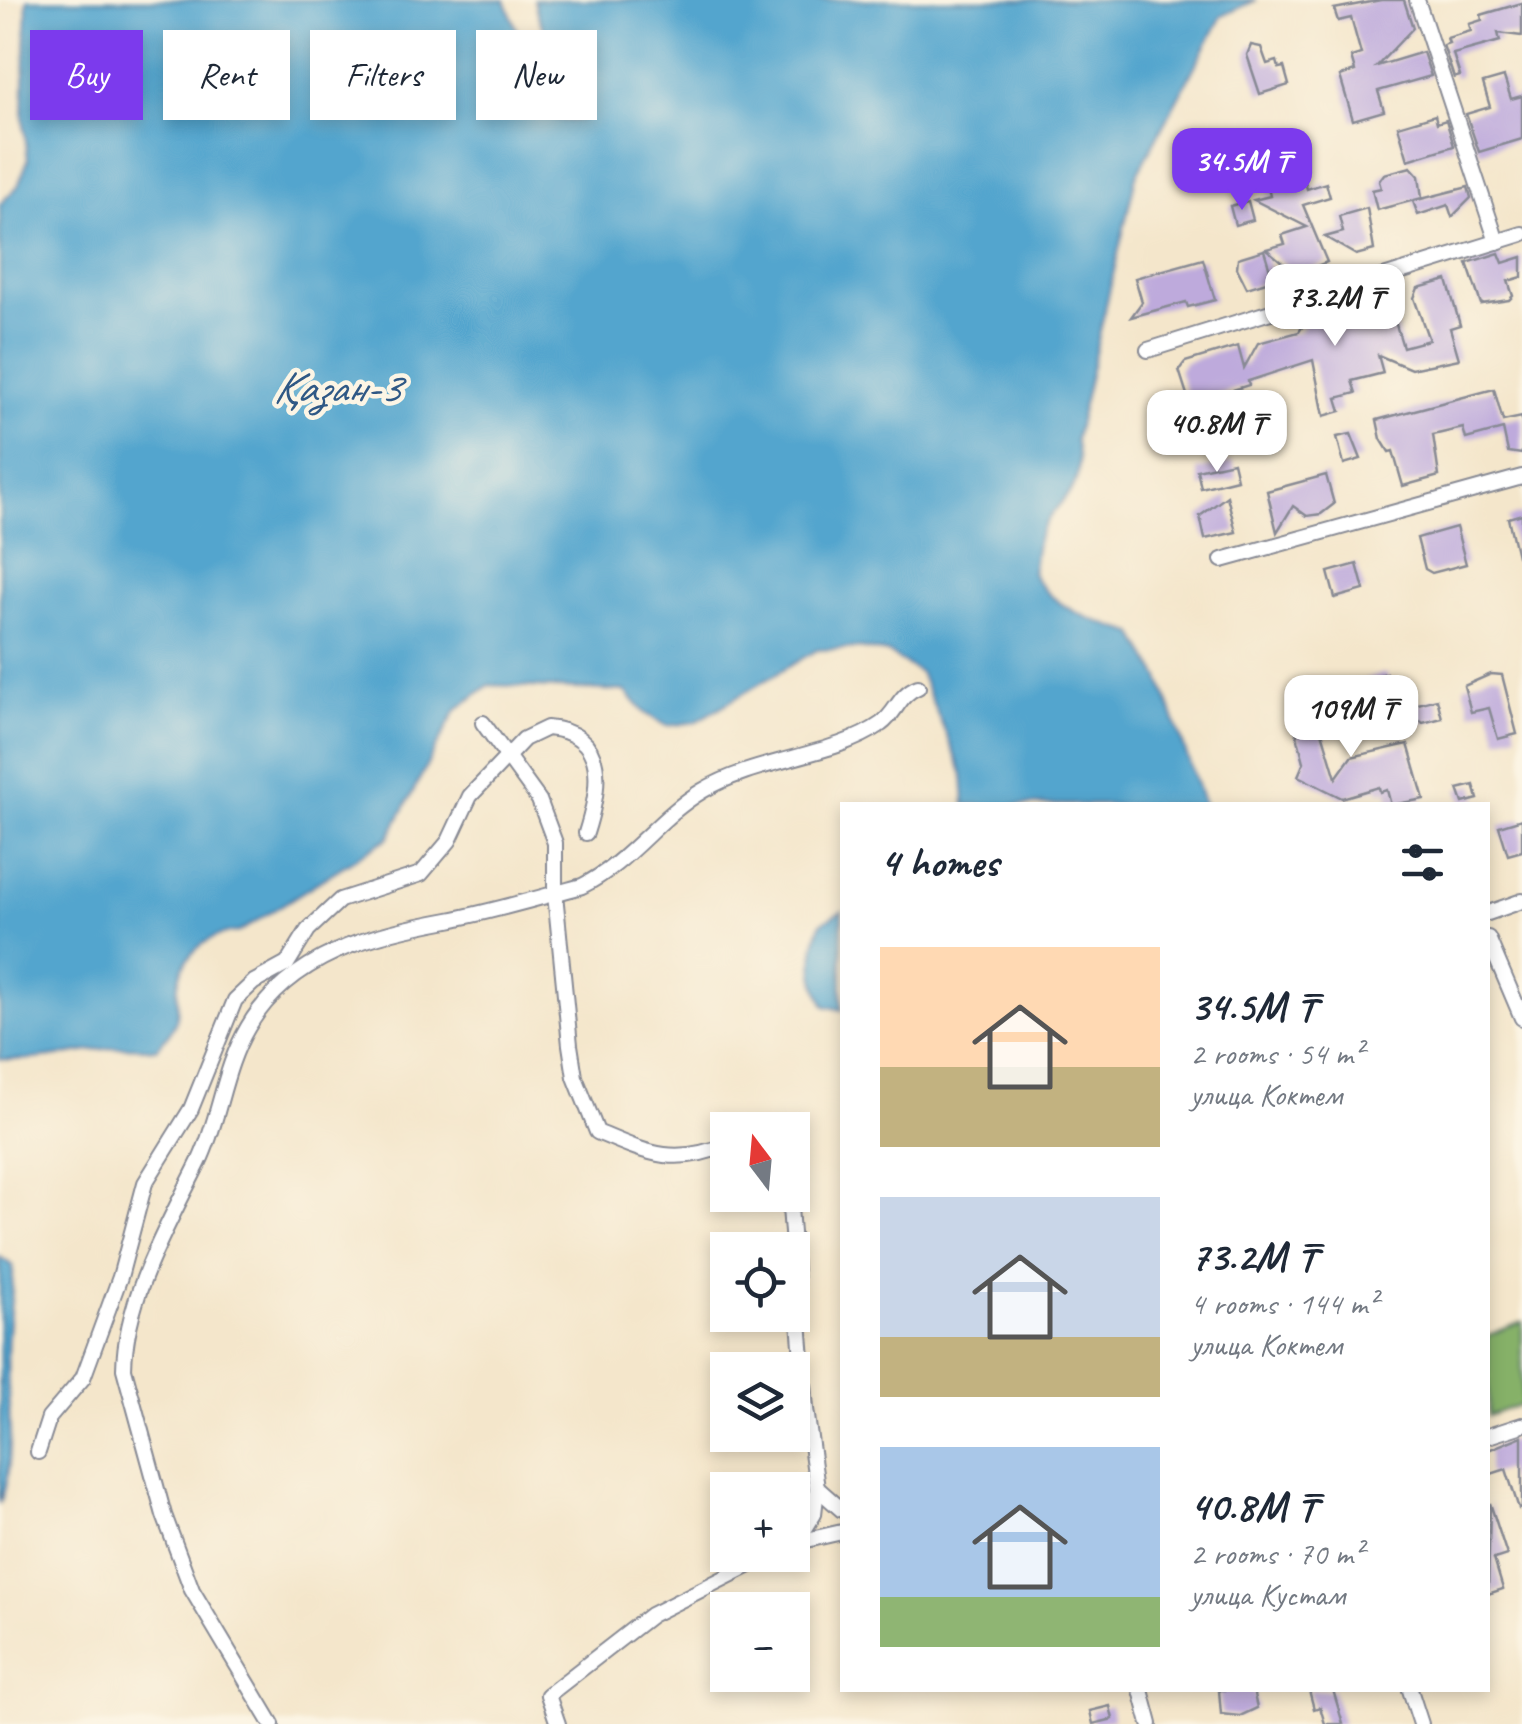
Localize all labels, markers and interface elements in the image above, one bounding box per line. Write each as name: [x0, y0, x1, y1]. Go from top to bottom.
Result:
chip: Buy: [30, 30, 143, 120]
chip: Rent: [163, 30, 290, 120]
chip: Filters: [310, 30, 456, 120]
chip: New: [476, 30, 597, 120]
pin: 34.5M ₸: [1150, 128, 1334, 213]
text: 34.5M ₸: [1194, 140, 1290, 181]
pin: 73.2M ₸: [1243, 264, 1427, 349]
text: 73.2M ₸: [1287, 276, 1383, 317]
water label: Қазан-3: [273, 359, 407, 416]
pin: 40.8M ₸: [1125, 390, 1309, 475]
text: 40.8M ₸: [1169, 402, 1265, 443]
pin: 109M ₸: [1270, 675, 1432, 760]
text: 109M ₸: [1306, 687, 1396, 728]
icon: filters: [1395, 835, 1450, 890]
text: 4 homes: [880, 836, 999, 889]
text: 34.5M ₸: [1190, 980, 1316, 1033]
icon: home: [960, 987, 1080, 1107]
text: 2 rooms · 54 m²: [1190, 1033, 1363, 1074]
text: улица Коктем: [1190, 1074, 1342, 1115]
north arrow: [710, 1112, 810, 1212]
map controls: [710, 1112, 810, 1692]
text: 73.2M ₸: [1190, 1230, 1316, 1283]
button: locate: [710, 1232, 810, 1332]
icon: home: [960, 1237, 1080, 1357]
text: 4 rooms · 144 m²: [1190, 1283, 1377, 1324]
text: улица Коктем: [1190, 1324, 1342, 1365]
button: layers: [710, 1352, 810, 1452]
button: +: [710, 1472, 810, 1572]
text: 40.8M ₸: [1190, 1480, 1316, 1533]
icon: home: [960, 1487, 1080, 1607]
text: 2 rooms · 70 m²: [1190, 1533, 1363, 1574]
text: улица Кустам: [1190, 1574, 1345, 1615]
button: −: [710, 1592, 810, 1692]

